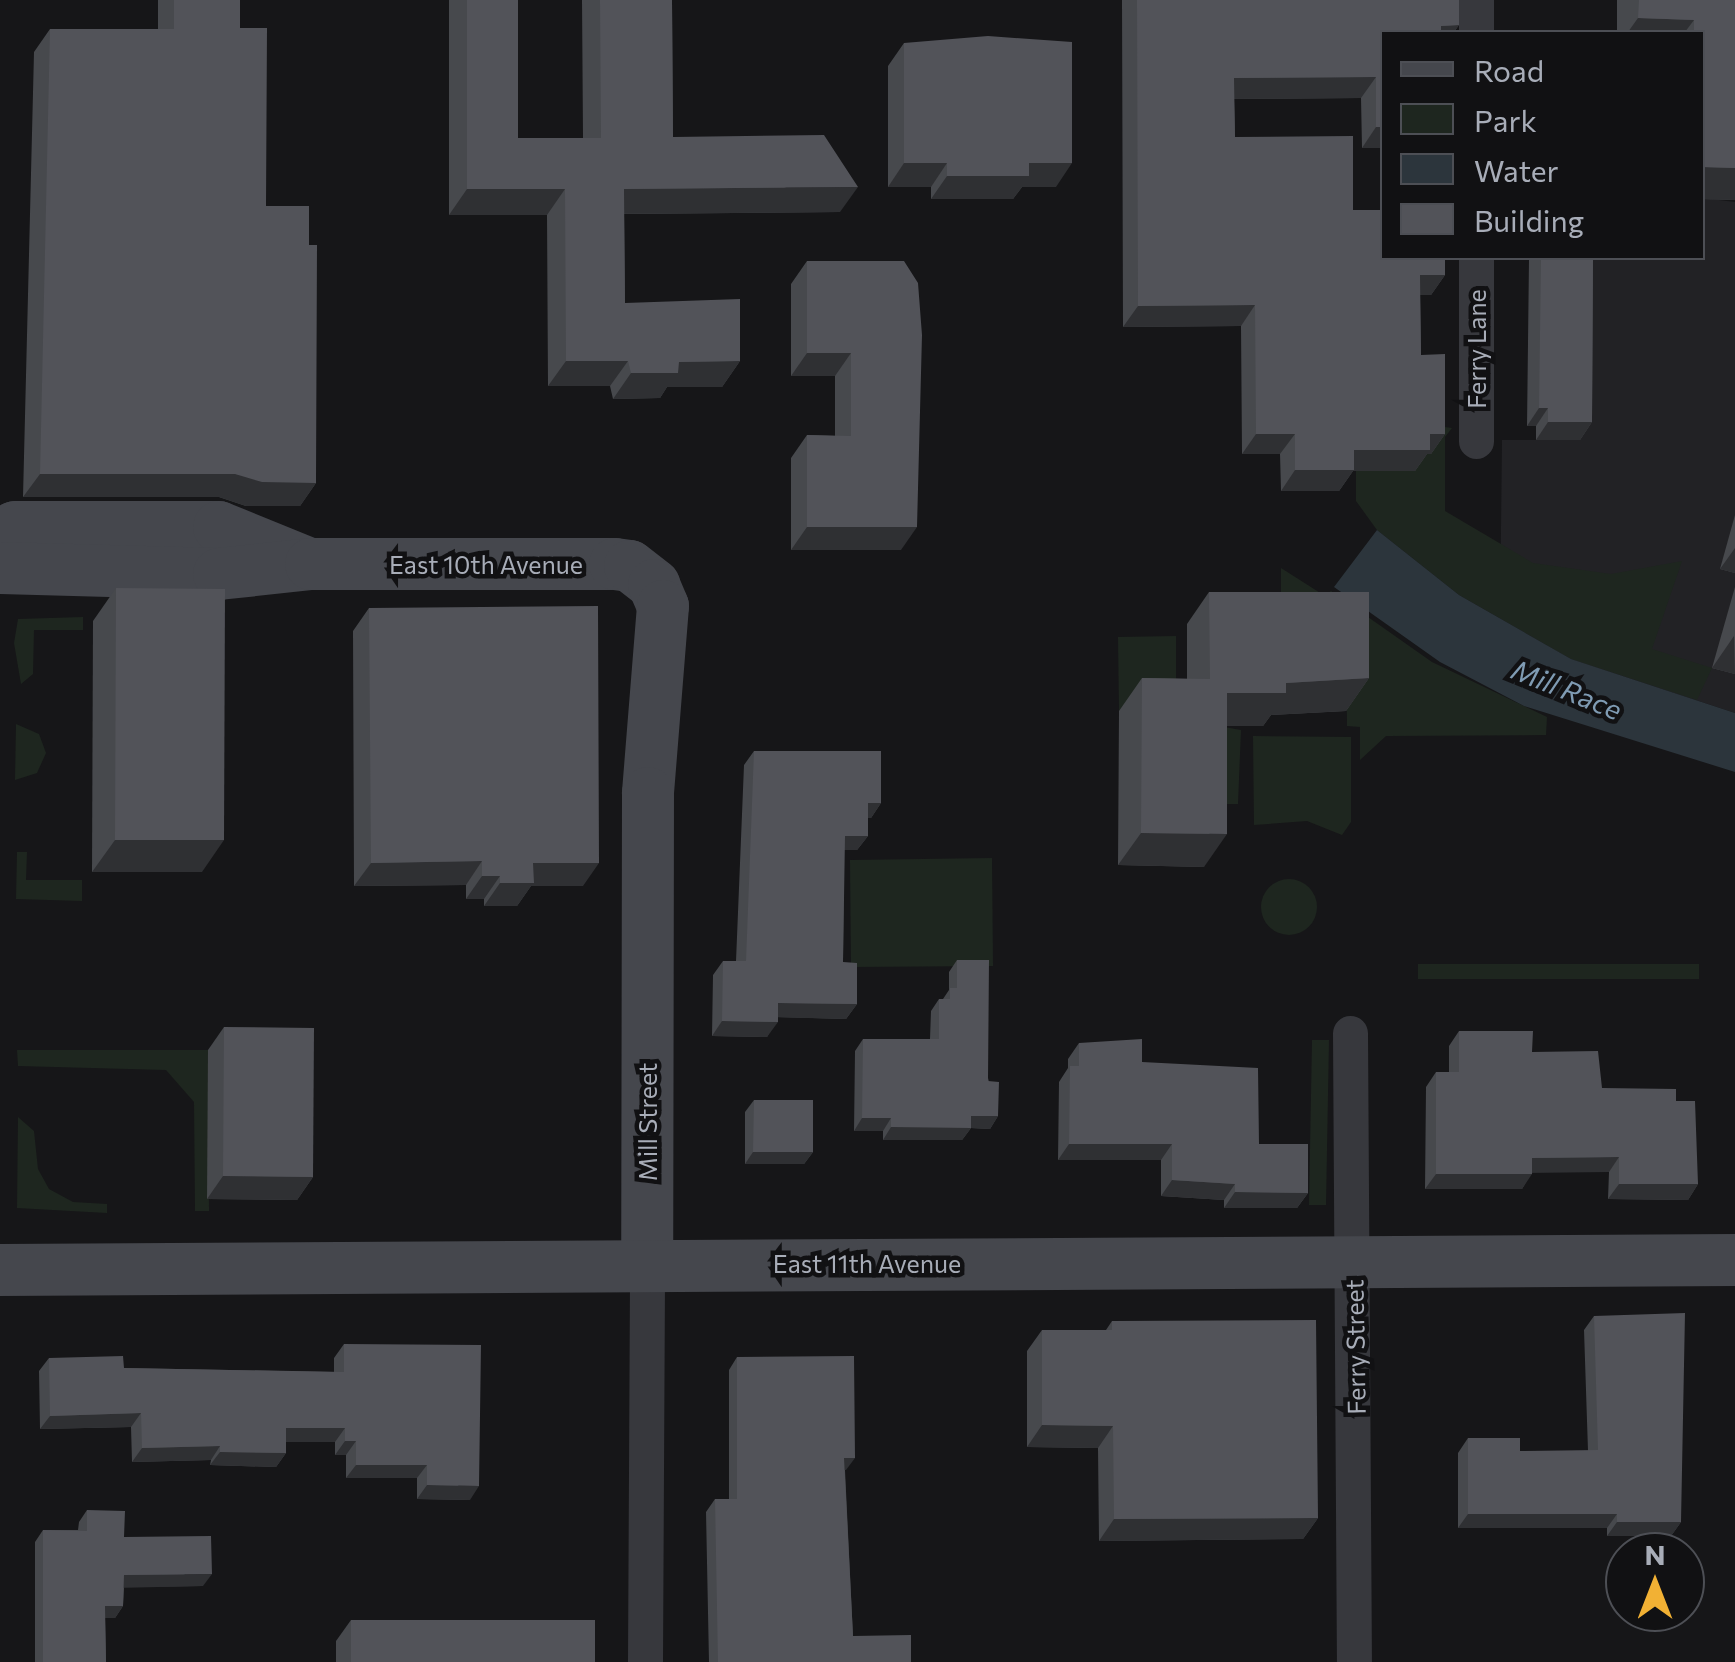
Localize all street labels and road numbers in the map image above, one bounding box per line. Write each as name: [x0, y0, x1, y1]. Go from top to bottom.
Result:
street label: Ferry Lane: [1461, 289, 1491, 409]
street label: East 10th Avenue: [389, 549, 583, 579]
street label: Mill Street: [632, 1063, 662, 1181]
street label: East 11th Avenue: [773, 1248, 961, 1278]
street label: Ferry Street: [1339, 1279, 1371, 1415]

